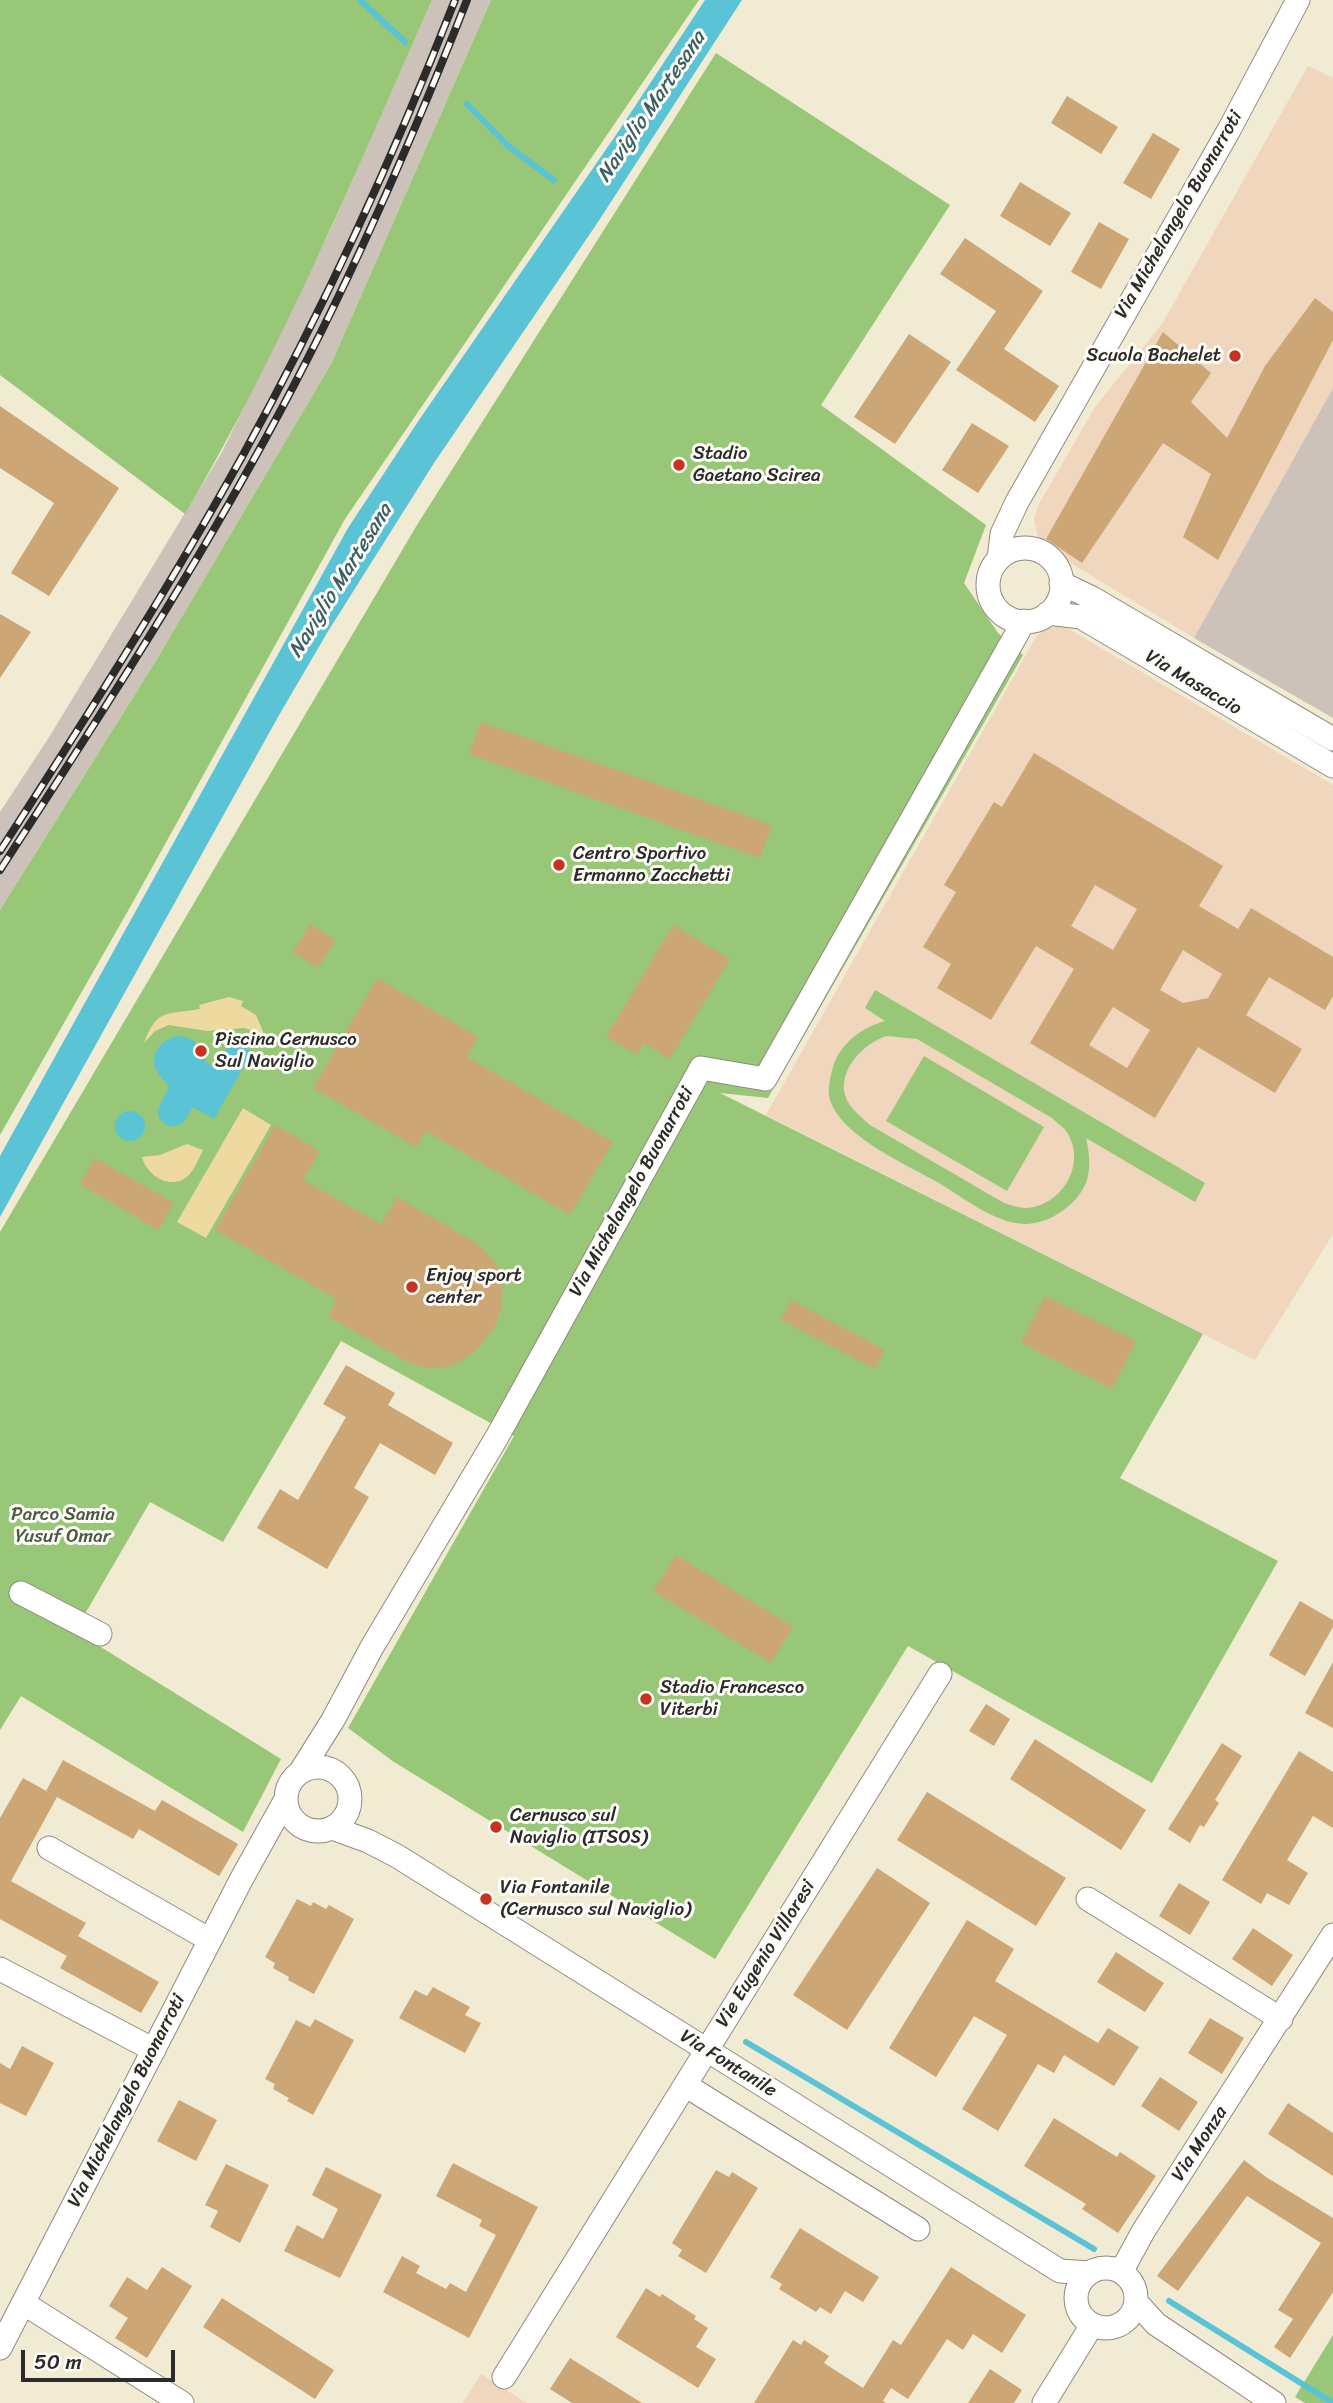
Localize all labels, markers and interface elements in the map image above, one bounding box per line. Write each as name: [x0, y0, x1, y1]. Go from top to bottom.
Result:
water label: Naviglio Martesana: [592, 27, 712, 187]
street label: Via Michelangelo Buonarroti: [1110, 107, 1248, 323]
place label: Scuola Bachelet: [1086, 345, 1221, 367]
marker: Scuola Bachelet: [1227, 348, 1243, 364]
place label: Stadio Gaetano Scirea: [693, 443, 821, 487]
marker: Stadio Gaetano Scirea: [671, 457, 687, 473]
water label: Naviglio Martesana: [284, 500, 398, 662]
street label: Via Masaccio: [1141, 645, 1245, 721]
place label: Centro Sportivo Ermanno Zacchetti: [573, 843, 730, 887]
marker: Centro Sportivo Ermanno Zacchetti: [551, 857, 567, 873]
place label: Piscina Cernusco Sul Naviglio: [215, 1029, 357, 1073]
marker: Piscina Cernusco Sul Naviglio: [193, 1043, 209, 1059]
street label: Via Michelangelo Buonarroti: [565, 1083, 699, 1301]
place label: Enjoy sport center: [426, 1265, 522, 1309]
marker: Enjoy sport center: [404, 1279, 420, 1295]
park label: Parco Samia Yusuf Omar: [11, 1504, 115, 1548]
place label: Stadio Francesco Viterbi: [660, 1677, 804, 1721]
marker: Stadio Francesco Viterbi: [638, 1691, 654, 1707]
place label: Cernusco sul Naviglio (ITSOS): [510, 1805, 648, 1849]
marker: Cernusco sul Naviglio (ITSOS): [488, 1819, 504, 1835]
street label: Vie Eugenio Villoresi: [711, 1876, 821, 2032]
place label: Via Fontanile (Cernusco sul Naviglio): [500, 1877, 691, 1921]
marker: Via Fontanile (Cernusco sul Naviglio): [478, 1891, 494, 1907]
street label: Via Michelangelo Buonarroti: [63, 1991, 191, 2211]
street label: Via Fontanile: [675, 2025, 781, 2103]
street label: Via Monza: [1167, 2102, 1233, 2186]
scale bar: [24, 2336, 178, 2380]
text: 50 m: [34, 2343, 82, 2381]

